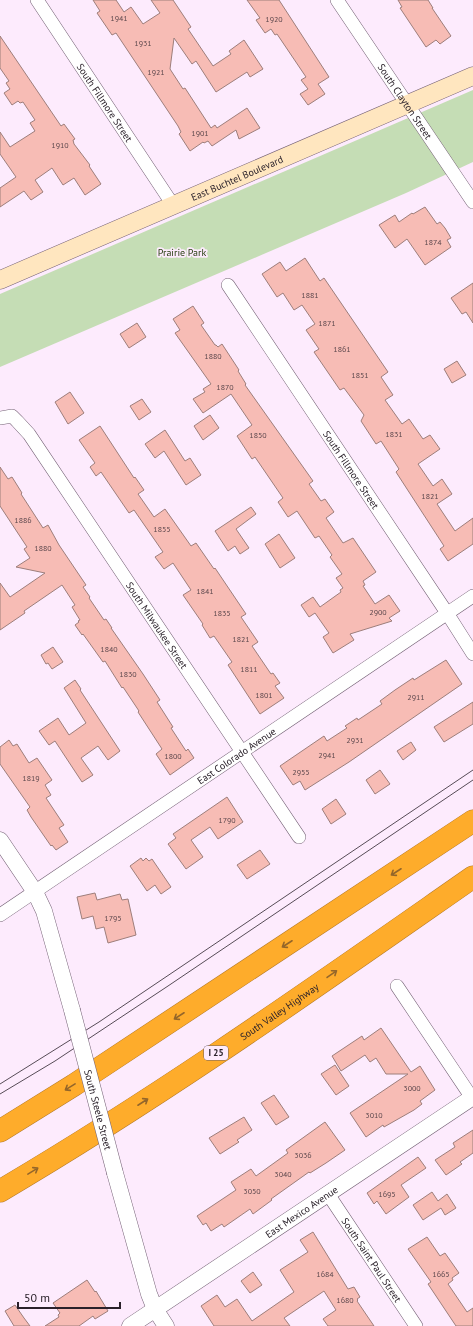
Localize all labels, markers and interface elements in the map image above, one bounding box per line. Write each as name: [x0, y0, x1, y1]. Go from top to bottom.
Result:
house number: 1941: [110, 13, 128, 23]
house number: 1920: [265, 14, 283, 24]
house number: 1931: [134, 38, 152, 48]
street label: South Fillmore Street: [74, 61, 136, 145]
street label: South Clayton Street: [375, 61, 435, 142]
house number: 1921: [147, 67, 165, 77]
house number: 1901: [191, 128, 209, 138]
house number: 1910: [51, 140, 69, 150]
street label: East Buchtel Boulevard: [189, 153, 285, 204]
house number: 1874: [424, 237, 442, 247]
park label: Prairie Park: [158, 246, 206, 259]
house number: 1881: [301, 290, 319, 300]
house number: 1871: [318, 318, 336, 328]
house number: 1861: [333, 344, 351, 354]
house number: 1880: [204, 351, 222, 361]
house number: 1851: [351, 370, 369, 380]
house number: 1870: [216, 382, 234, 392]
street label: South Fillmore Street: [320, 428, 382, 512]
house number: 1831: [385, 429, 403, 439]
house number: 1850: [249, 430, 267, 440]
house number: 1821: [421, 491, 439, 501]
house number: 1886: [14, 515, 32, 525]
house number: 1855: [153, 524, 171, 534]
house number: 1880: [34, 543, 52, 553]
street label: South Milwaukee Street: [123, 579, 191, 672]
house number: 1841: [196, 586, 214, 596]
house number: 2900: [369, 607, 387, 617]
house number: 1835: [213, 608, 231, 618]
house number: 1821: [232, 634, 250, 644]
house number: 1840: [100, 644, 118, 654]
house number: 1811: [240, 664, 258, 674]
house number: 1830: [119, 669, 137, 679]
house number: 1801: [255, 690, 273, 700]
house number: 2911: [407, 692, 425, 702]
street label: East Colorado Avenue: [195, 725, 279, 787]
house number: 2931: [346, 735, 364, 745]
house number: 2941: [318, 750, 336, 760]
house number: 1800: [164, 751, 182, 761]
house number: 2955: [292, 767, 310, 777]
house number: 1819: [22, 773, 40, 783]
house number: 1790: [218, 815, 236, 825]
one-way arrow: [390, 868, 401, 876]
house number: 1795: [104, 913, 122, 923]
one-way arrow: [282, 940, 293, 948]
one-way arrow: [327, 970, 338, 978]
street label: South Valley Highway: [238, 980, 322, 1043]
one-way arrow: [173, 1012, 185, 1020]
road number: I 25: [204, 1046, 228, 1060]
street label: South Steele Street: [81, 1068, 115, 1152]
house number: 3000: [403, 1083, 421, 1093]
one-way arrow: [64, 1084, 76, 1092]
one-way arrow: [137, 1097, 149, 1105]
house number: 3010: [365, 1110, 383, 1120]
house number: 3036: [294, 1150, 312, 1160]
one-way arrow: [27, 1167, 38, 1175]
house number: 3040: [274, 1169, 292, 1179]
street label: East Mexico Avenue: [263, 1183, 340, 1241]
house number: 3050: [243, 1186, 261, 1196]
house number: 1695: [378, 1189, 396, 1199]
street label: South Saint Paul Street: [339, 1215, 405, 1305]
house number: 1684: [316, 1269, 334, 1279]
house number: 1665: [432, 1269, 450, 1279]
scale bar: [18, 1284, 120, 1310]
text: 50 m: [24, 1290, 50, 1305]
house number: 1680: [336, 1295, 354, 1305]

